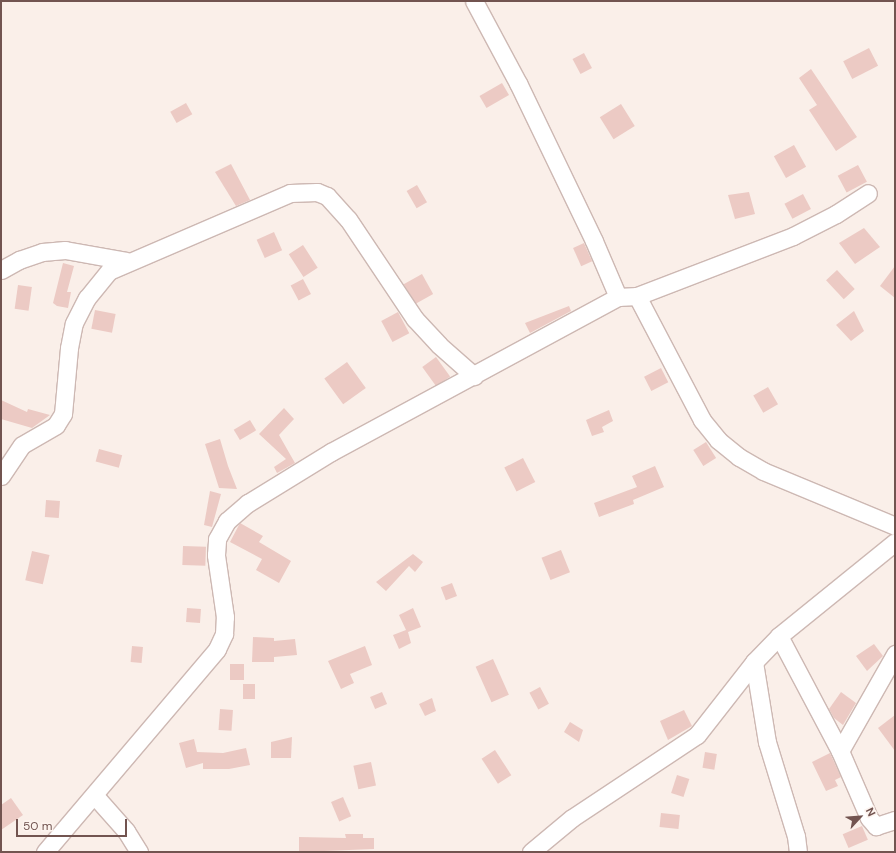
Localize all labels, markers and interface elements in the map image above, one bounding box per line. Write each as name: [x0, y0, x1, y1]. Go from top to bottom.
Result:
north arrow: [840, 797, 880, 837]
text: N: [863, 805, 879, 818]
scale bar: [18, 811, 129, 837]
text: 50 m: [23, 818, 52, 834]

